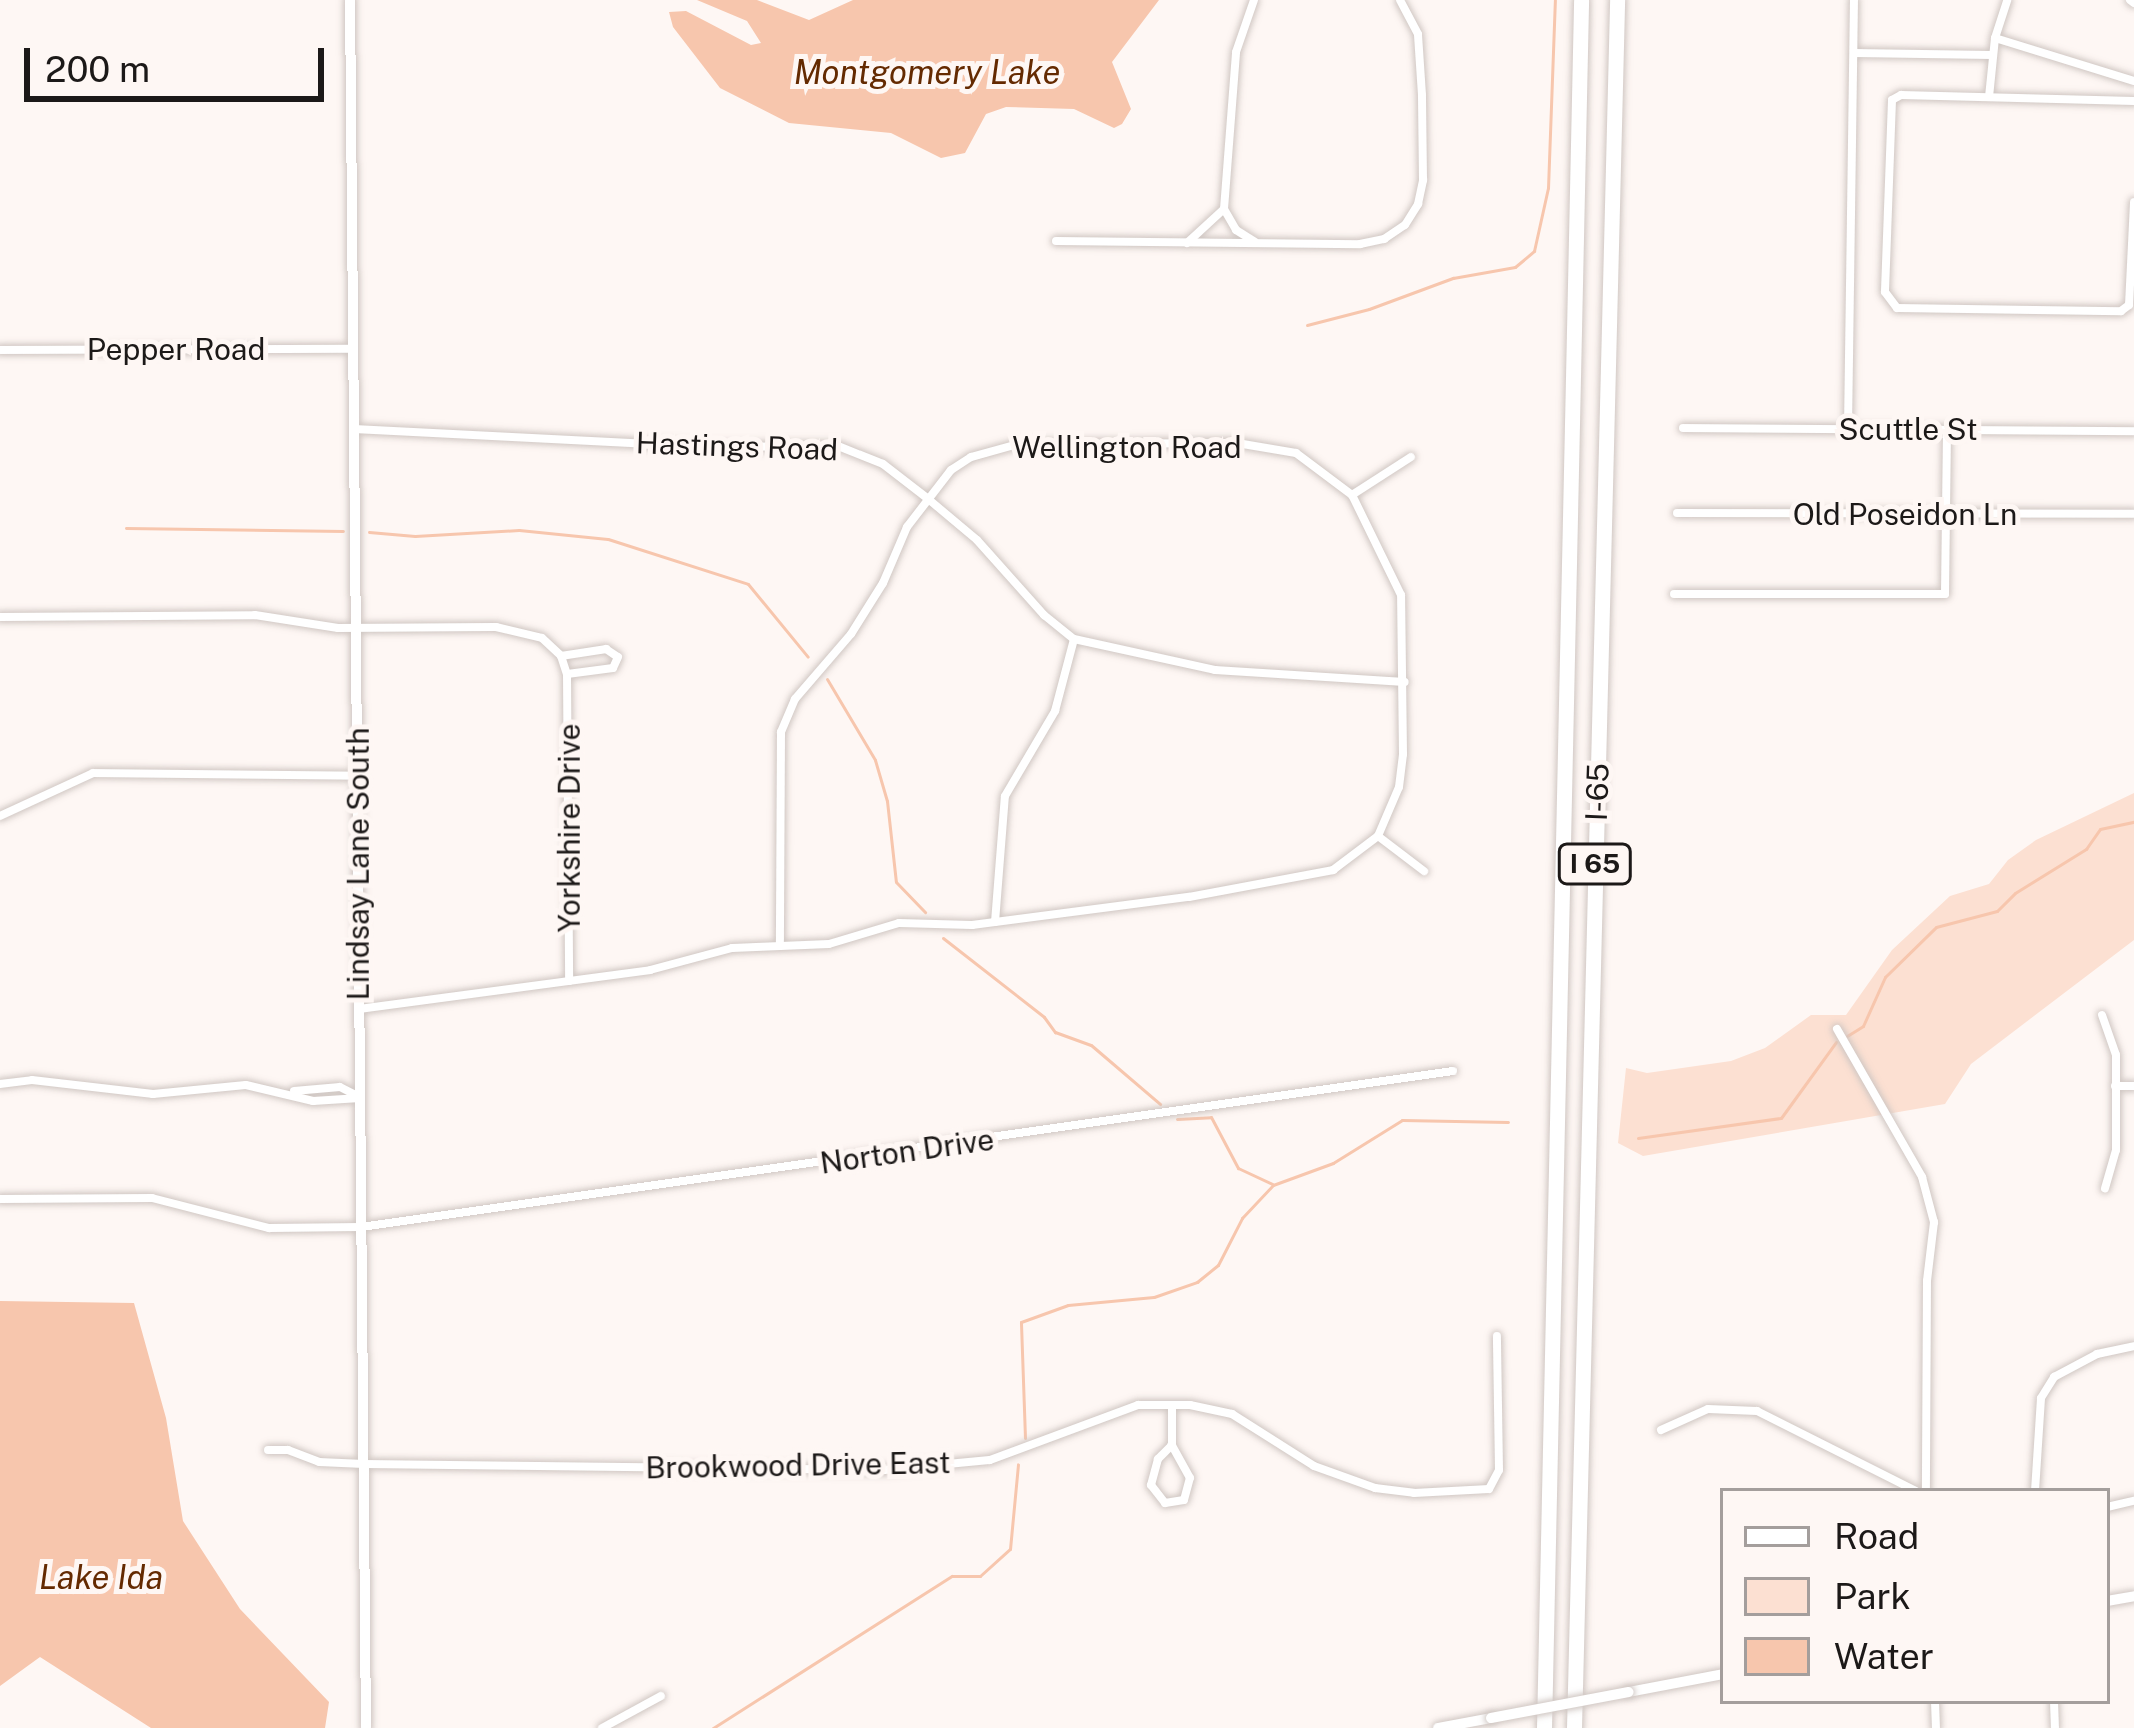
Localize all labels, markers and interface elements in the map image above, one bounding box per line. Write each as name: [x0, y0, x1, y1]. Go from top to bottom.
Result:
scale bar: [30, 24, 330, 98]
text: 200 m: [45, 48, 150, 90]
water label: Montgomery Lake: [794, 53, 1060, 93]
street label: Pepper Road: [87, 331, 265, 367]
street label: Scuttle St: [1838, 411, 1978, 447]
street label: Hastings Road: [635, 424, 839, 468]
street label: Wellington Road: [1012, 429, 1242, 465]
street label: Old Poseidon Ln: [1793, 496, 2017, 532]
street label: Yorkshire Drive: [551, 723, 587, 933]
street label: Lindsay Lane South: [340, 727, 376, 1001]
street label: I-65: [1578, 763, 1616, 821]
road number: I 65: [1556, 843, 1634, 885]
street label: Norton Drive: [818, 1121, 996, 1181]
street label: Brookwood Drive East: [645, 1444, 951, 1486]
legend: [1720, 1488, 2110, 1704]
text: Road: [1834, 1515, 1919, 1557]
water label: Lake Ida: [39, 1558, 163, 1598]
text: Park: [1834, 1575, 1911, 1617]
text: Water: [1834, 1635, 1934, 1677]

